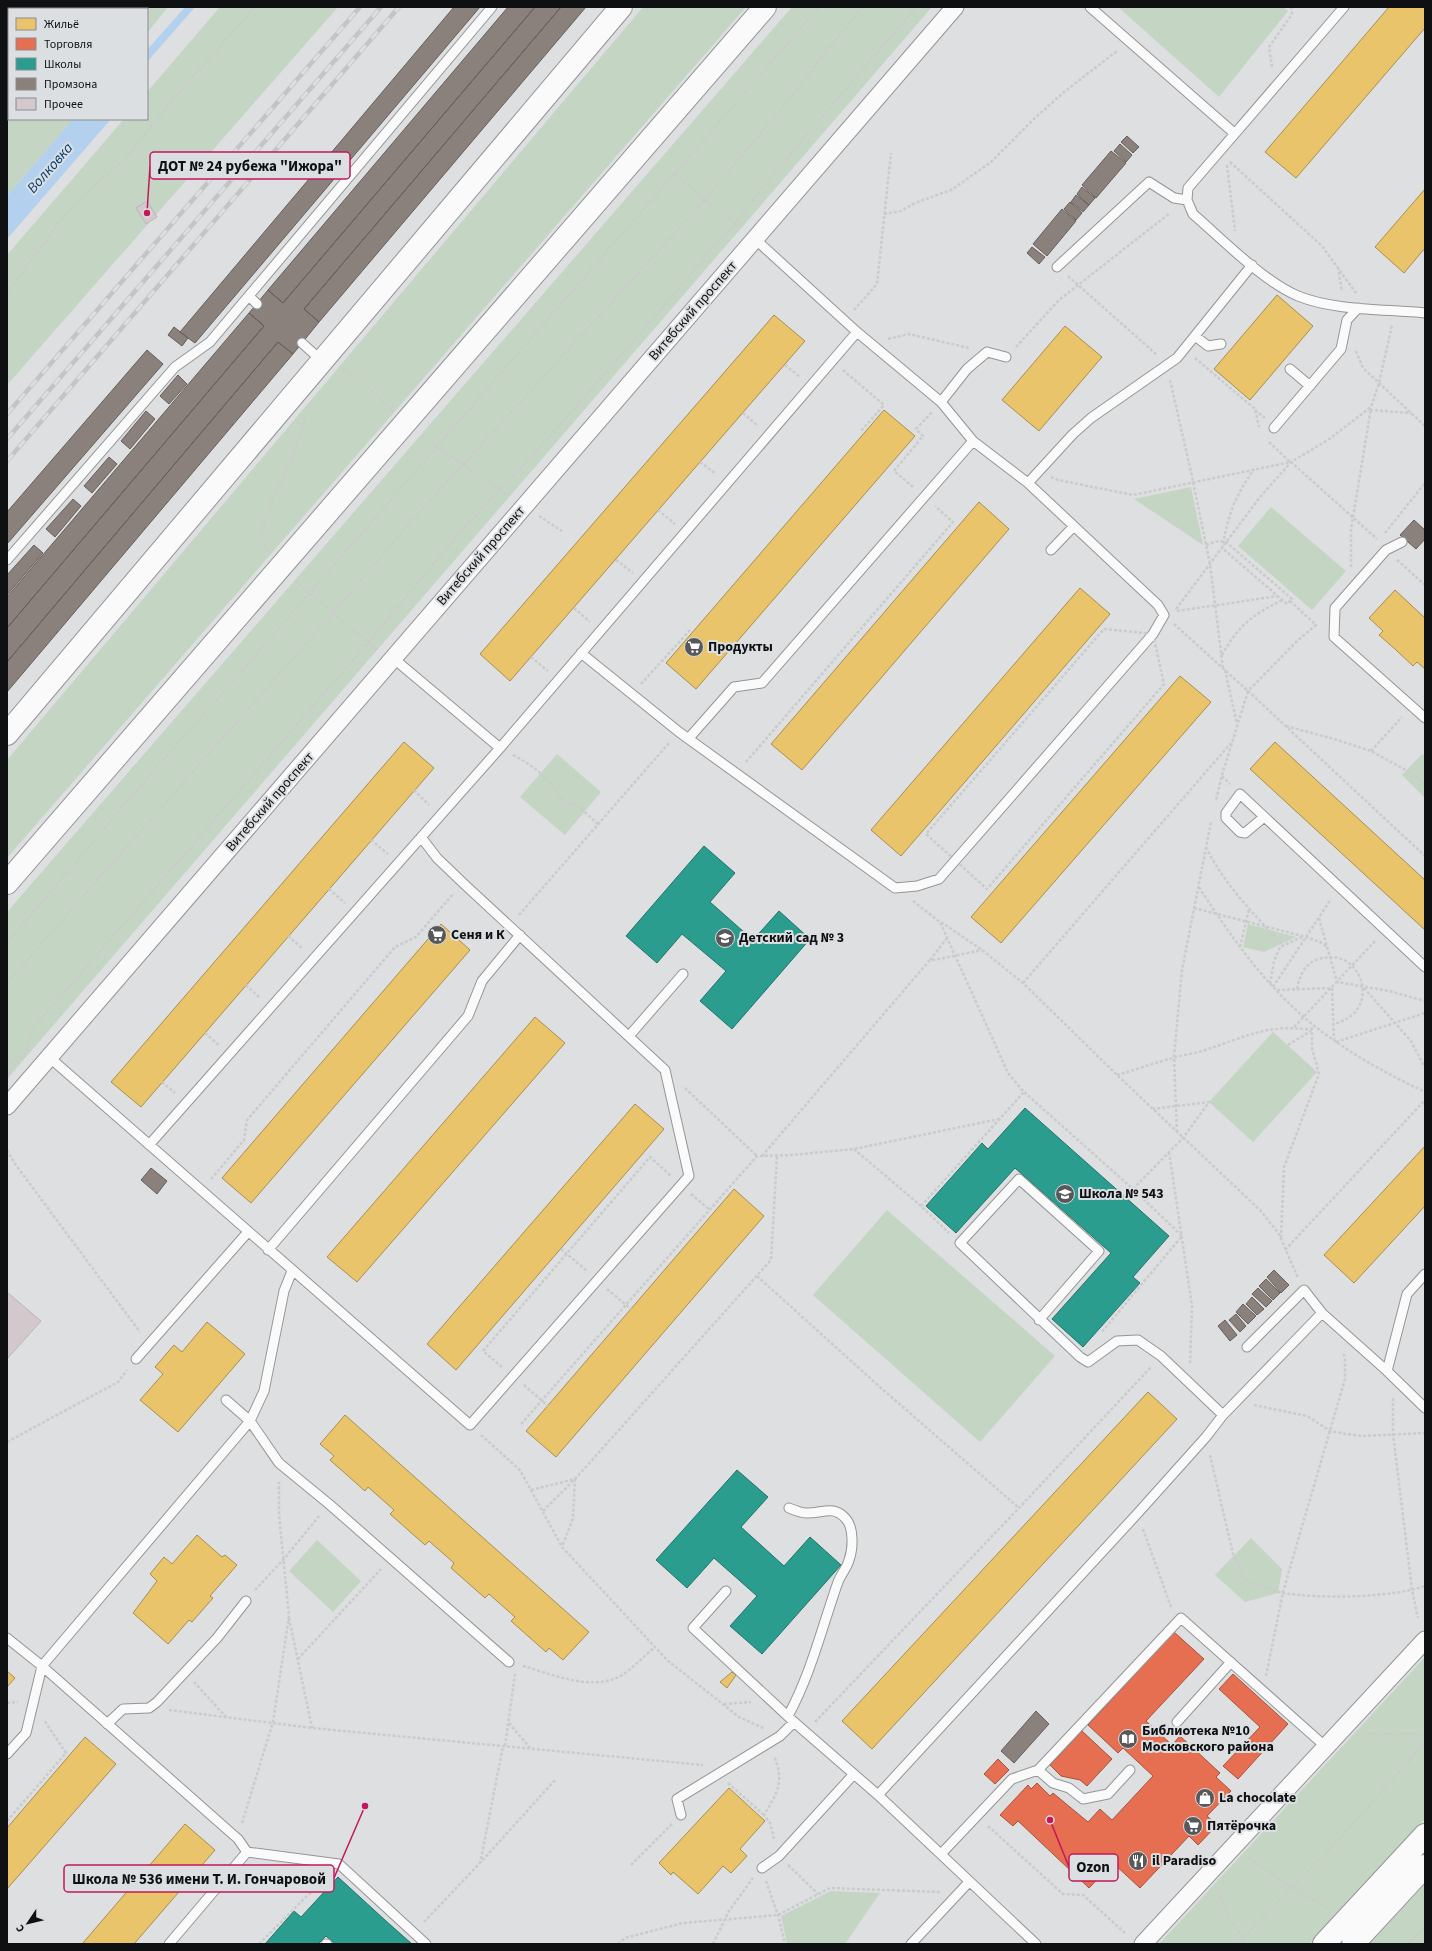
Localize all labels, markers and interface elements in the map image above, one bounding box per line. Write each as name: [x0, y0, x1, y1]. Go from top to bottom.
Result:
legend: [8, 8, 148, 120]
text: Жильё: [44, 16, 79, 33]
text: Торговля: [44, 36, 92, 53]
text: Школы: [44, 56, 81, 73]
text: Промзона: [44, 76, 97, 93]
text: Прочее: [44, 96, 83, 113]
water label: Волковка: [22, 138, 78, 198]
callout: ДОТ № 24 рубежа "Ижора": [150, 152, 350, 179]
text: ДОТ № 24 рубежа "Ижора": [158, 156, 342, 177]
street label: Витебский проспект: [644, 256, 742, 365]
street label: Витебский проспект: [432, 501, 530, 610]
supermarket icon: Продукты: [683, 636, 705, 658]
place label: Продукты: [708, 637, 773, 657]
street label: Витебский проспект: [221, 747, 319, 856]
supermarket icon: Сеня и К: [426, 924, 448, 946]
place label: Сеня и К: [451, 925, 505, 945]
school or university icon: Детский сад № 3: [714, 927, 736, 949]
place label: Детский сад № 3: [739, 928, 844, 948]
school or university icon: Школа № 543: [1054, 1183, 1076, 1205]
place label: Школа № 543: [1079, 1184, 1164, 1204]
place label: Библиотека №10 Московского района: [1142, 1721, 1274, 1757]
library icon: Библиотека №10 Московского района: [1117, 1728, 1139, 1750]
shop icon: La chocolate: [1194, 1787, 1216, 1809]
place label: La chocolate: [1219, 1788, 1296, 1808]
supermarket icon: Пятёрочка: [1182, 1815, 1204, 1837]
place label: Пятёрочка: [1207, 1816, 1276, 1836]
restaurant icon: il Paradiso: [1127, 1850, 1149, 1872]
place label: il Paradiso: [1152, 1851, 1217, 1871]
callout: Ozon: [1069, 1854, 1118, 1881]
text: Ozon: [1076, 1857, 1110, 1878]
callout: Школа № 536 имени Т. И. Гончаровой: [64, 1865, 334, 1892]
text: Школа № 536 имени Т. И. Гончаровой: [72, 1869, 326, 1890]
north arrow: [8, 1903, 48, 1943]
text: С: [12, 1921, 28, 1935]

